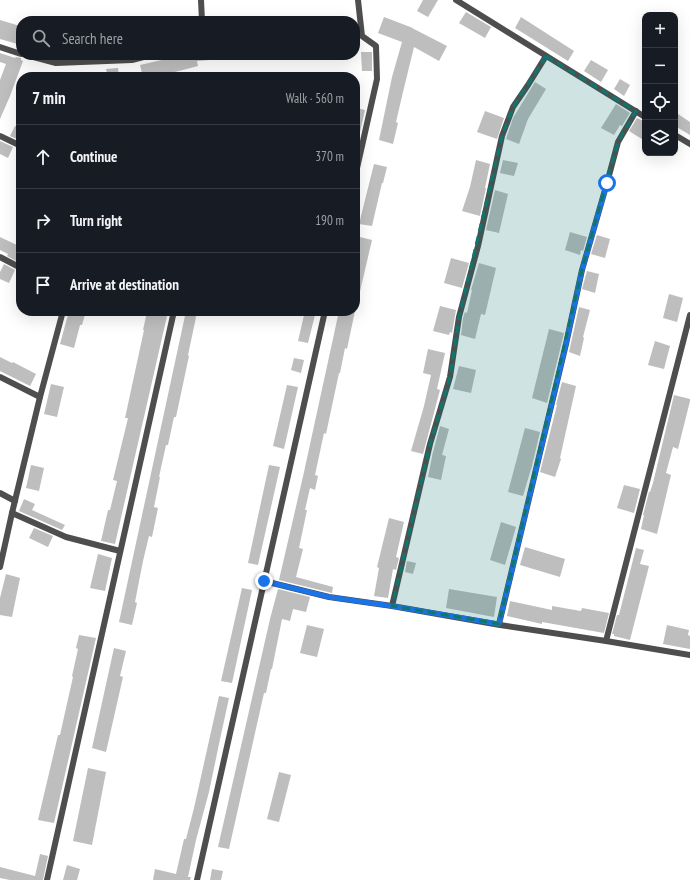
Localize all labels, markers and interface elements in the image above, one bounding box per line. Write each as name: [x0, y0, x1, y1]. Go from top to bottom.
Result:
map controls: [642, 12, 678, 156]
button: +: [642, 12, 678, 48]
search box: [16, 16, 360, 60]
icon: search: [30, 27, 52, 49]
text: Search here: [62, 29, 123, 48]
button: −: [642, 48, 678, 84]
button: locate: [642, 84, 678, 120]
text: 7 min: [32, 87, 66, 109]
text: Walk · 560 m: [286, 90, 344, 107]
button: layers: [642, 120, 678, 156]
icon: ahead: [32, 146, 54, 168]
text: Continue: [70, 147, 117, 166]
text: 370 m: [315, 148, 344, 165]
route start: [598, 174, 616, 192]
icon: right: [32, 210, 54, 232]
text: Turn right: [70, 211, 122, 230]
text: 190 m: [315, 212, 344, 229]
icon: arrive: [32, 274, 54, 296]
text: Arrive at destination: [70, 275, 179, 294]
route end: [255, 572, 273, 590]

